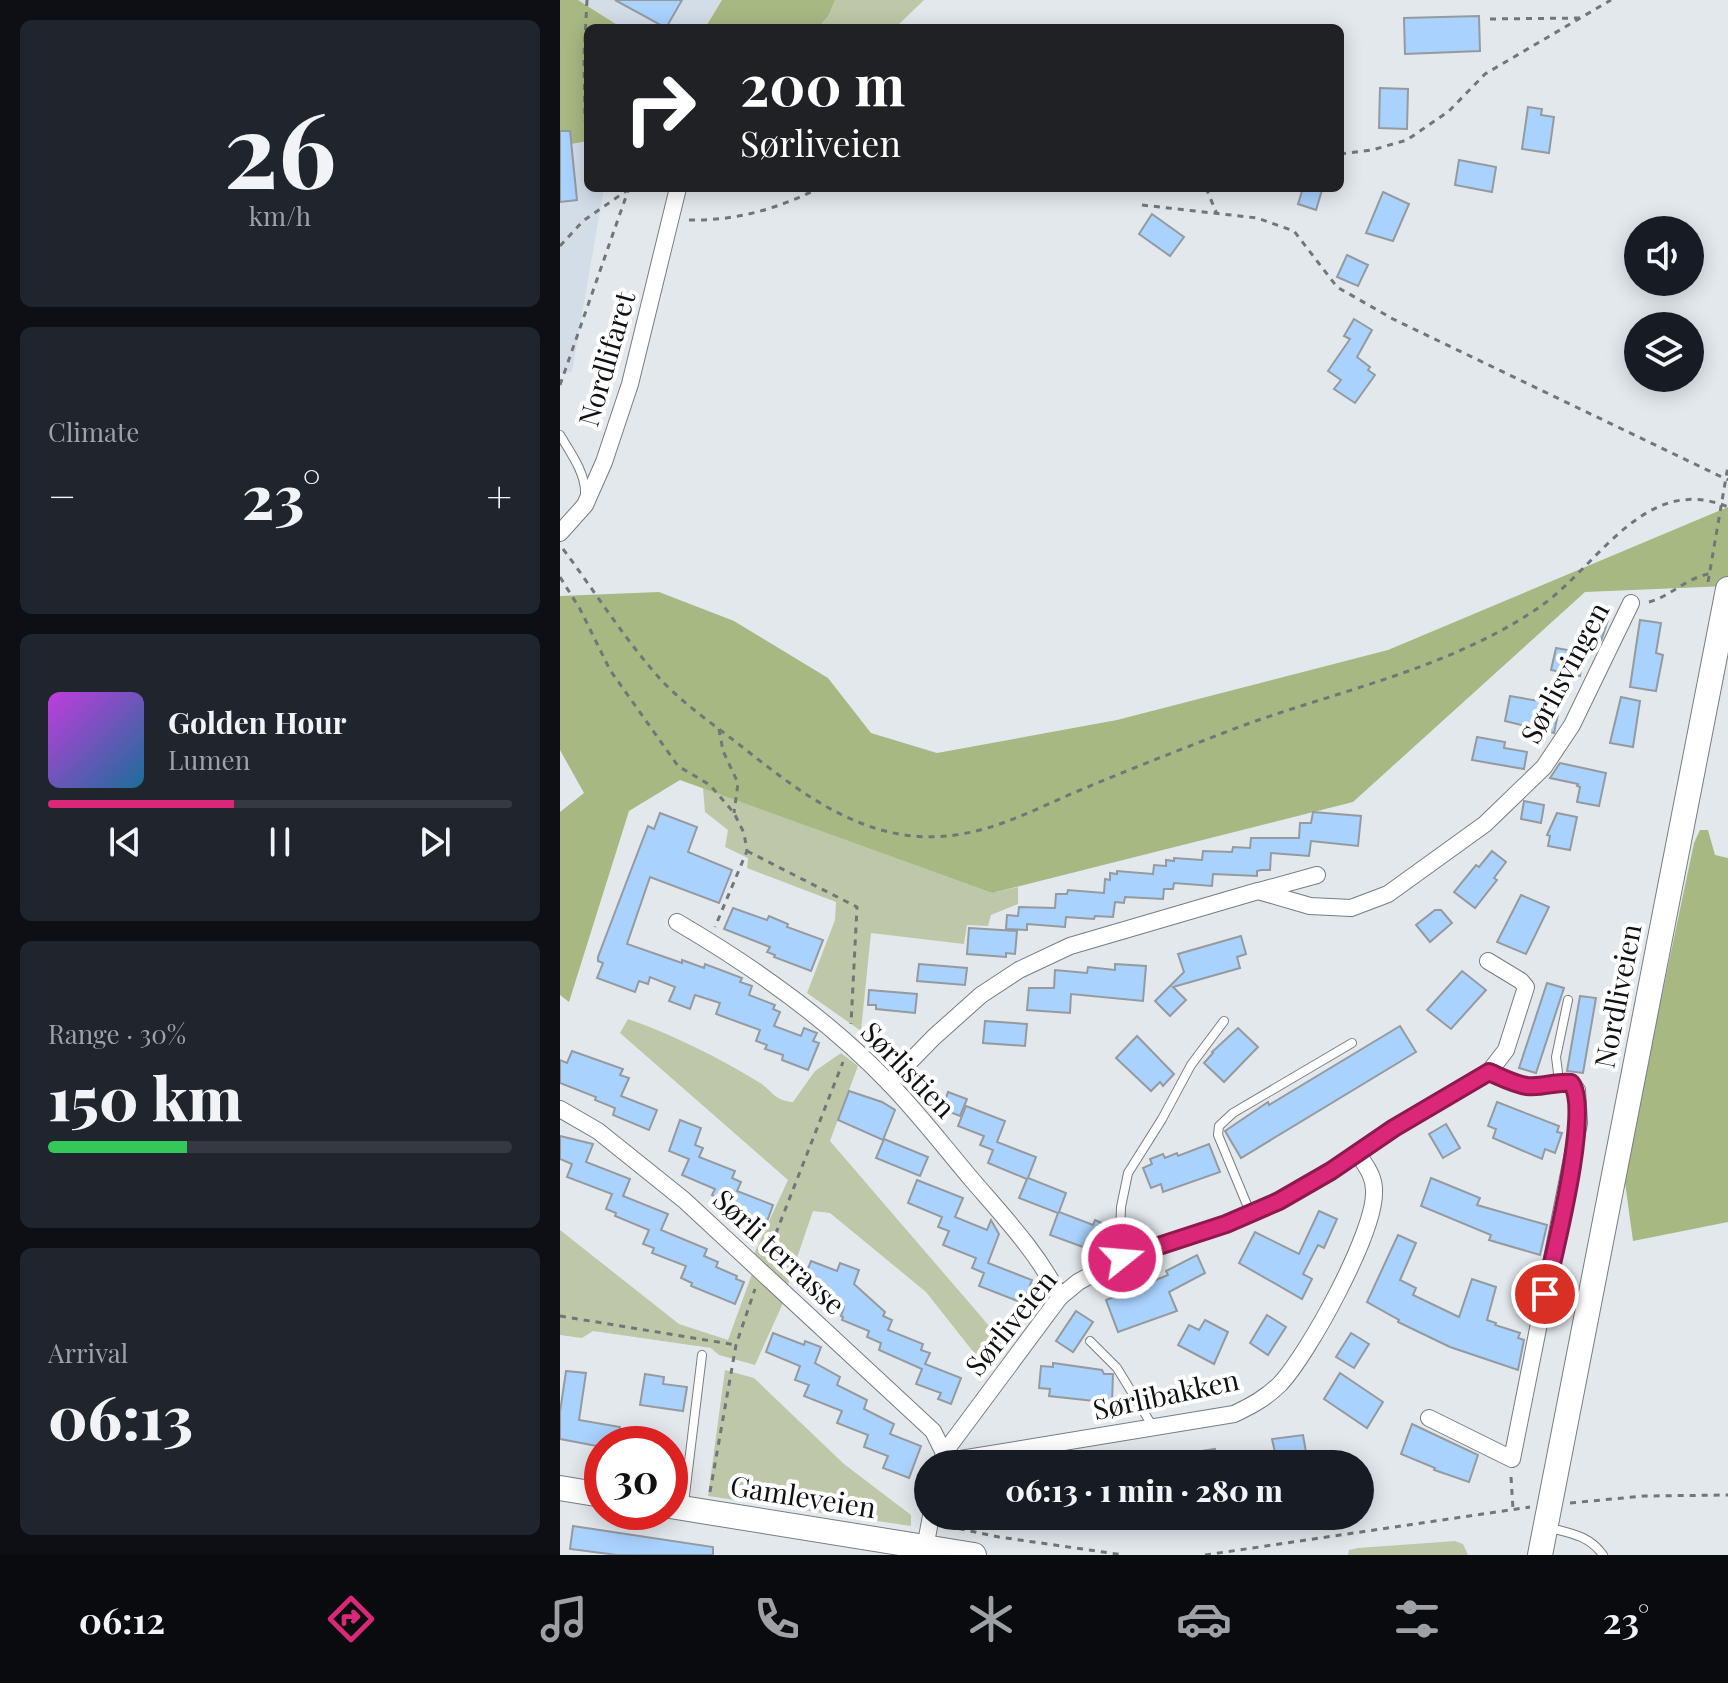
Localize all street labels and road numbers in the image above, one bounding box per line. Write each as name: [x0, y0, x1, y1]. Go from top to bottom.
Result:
street label: Nordlifaret: [569, 286, 643, 430]
street label: Sørlisvingen: [1511, 595, 1616, 749]
street label: Nordliveien: [1584, 920, 1649, 1071]
street label: Sørlistien: [854, 1013, 964, 1125]
street label: Sørli terrasse: [706, 1180, 854, 1321]
street label: Sørliveien: [956, 1262, 1064, 1382]
street label: Sørlibakken: [1089, 1360, 1242, 1427]
street label: Gamleveien: [728, 1466, 879, 1525]

